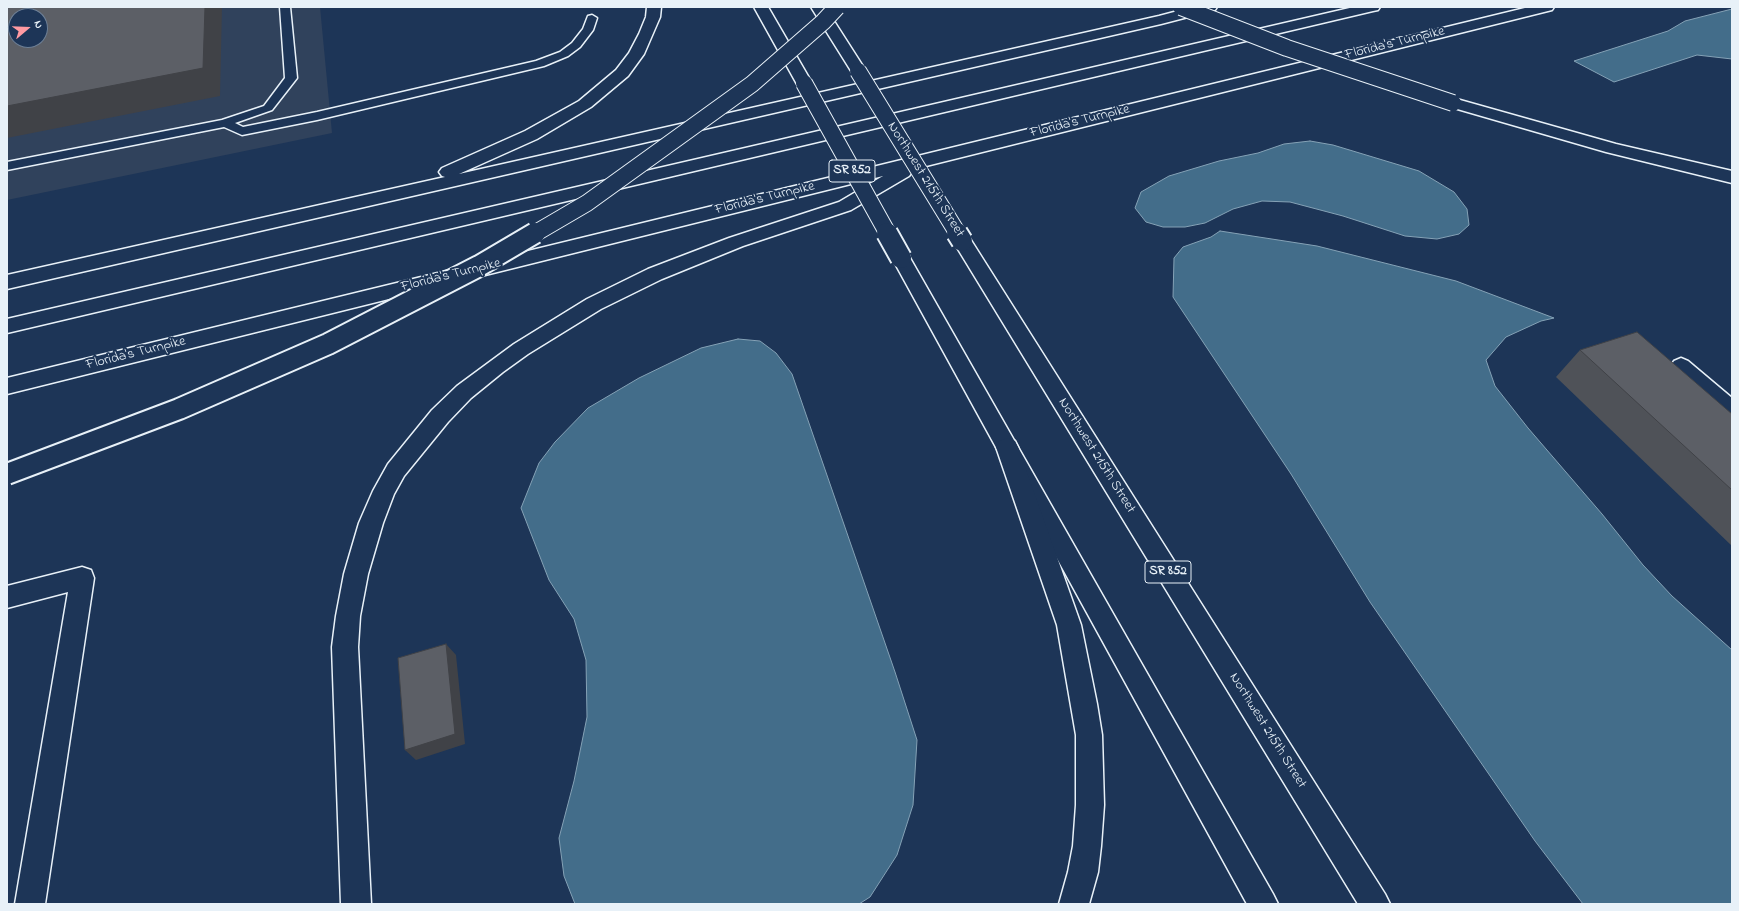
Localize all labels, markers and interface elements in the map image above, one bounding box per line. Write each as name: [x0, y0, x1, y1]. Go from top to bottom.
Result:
north arrow: [8, 8, 48, 48]
text: N: [30, 18, 47, 31]
street label: Florida's Turnpike: [1343, 24, 1447, 64]
street label: Florida's Turnpike: [1028, 102, 1132, 142]
street label: Northwest 215th Street: [883, 119, 967, 241]
road number: SR 852: [829, 160, 875, 182]
street label: Florida's Turnpike: [713, 179, 817, 219]
street label: Florida's Turnpike: [399, 256, 503, 296]
street label: Florida's Turnpike: [84, 334, 188, 374]
street label: Northwest 215th Street: [1054, 395, 1138, 517]
road number: SR 852: [1145, 561, 1191, 583]
street label: Northwest 215th Street: [1225, 670, 1309, 792]

